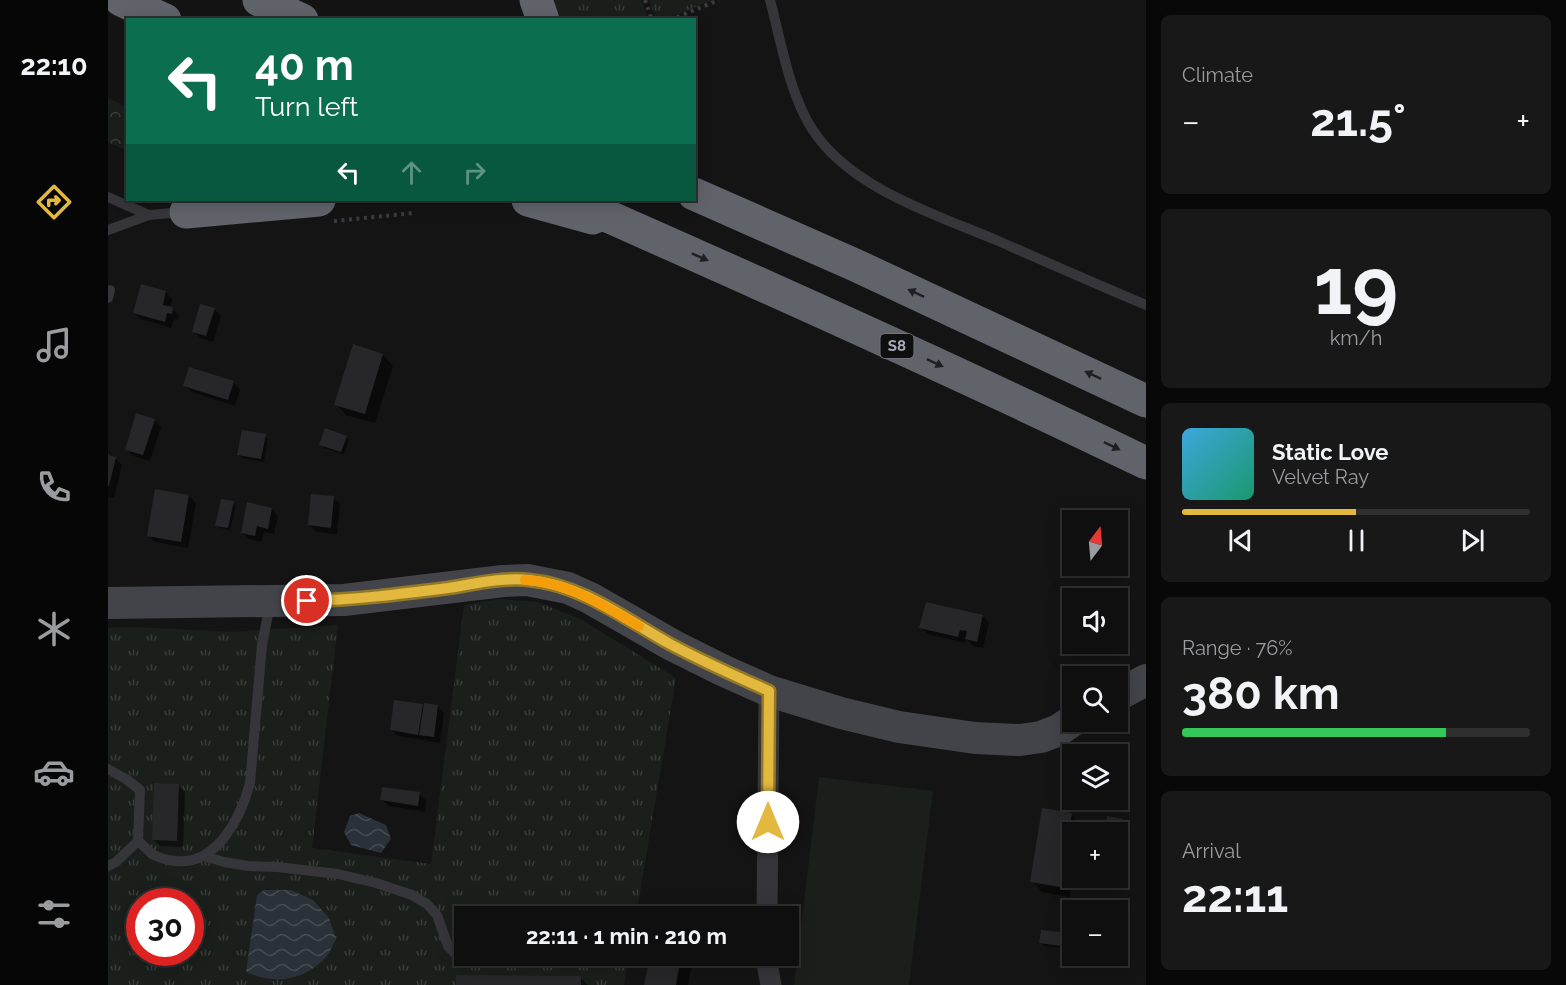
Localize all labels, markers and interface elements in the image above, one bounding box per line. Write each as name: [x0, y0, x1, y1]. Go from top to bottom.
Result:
text: 40 m: [255, 41, 354, 90]
icon: left: [156, 42, 234, 120]
text: 22:10: [20, 50, 88, 81]
text: Climate: [1182, 63, 1253, 87]
text: Turn left: [255, 91, 358, 122]
text: 21.5°: [1310, 94, 1406, 147]
text: −: [1182, 102, 1200, 141]
text: +: [1516, 102, 1530, 141]
icon: left: [332, 156, 365, 189]
icon: ahead: [395, 156, 428, 189]
icon: right: [458, 156, 491, 189]
icon: directions: [33, 181, 75, 223]
text: 19: [1314, 241, 1398, 332]
one-way arrow: [691, 252, 708, 261]
one-way arrow: [908, 289, 925, 298]
icon: music: [33, 324, 75, 366]
text: km/h: [1330, 326, 1382, 350]
road number: S8: [880, 334, 914, 358]
one-way arrow: [926, 359, 944, 368]
one-way arrow: [1085, 371, 1102, 380]
text: Static Love: [1272, 439, 1389, 465]
one-way arrow: [1103, 441, 1120, 450]
text: Velvet Ray: [1272, 465, 1369, 489]
icon: phone: [33, 466, 75, 508]
north arrow: [1062, 510, 1128, 576]
map controls: [1062, 510, 1128, 966]
icon: previous: [1224, 524, 1257, 557]
icon: pause: [1340, 524, 1373, 557]
icon: next: [1456, 524, 1489, 557]
pin: [281, 575, 332, 626]
icon: arrive: [290, 584, 323, 617]
button: sound: [1062, 588, 1128, 654]
icon: climate: [33, 608, 75, 650]
text: Range · 76%: [1182, 636, 1293, 660]
button: search: [1062, 666, 1128, 732]
text: 380 km: [1182, 667, 1340, 720]
button: layers: [1062, 744, 1128, 810]
icon: car: [33, 751, 75, 793]
position arrow: [736, 790, 800, 854]
button: +: [1062, 822, 1128, 888]
text: Arrival: [1182, 839, 1241, 863]
text: 22:11: [1182, 870, 1288, 923]
speed limit sign: 30: [126, 888, 204, 966]
icon: filters: [33, 893, 75, 935]
button: −: [1062, 900, 1128, 966]
text: 22:11 · 1 min · 210 m: [526, 923, 727, 949]

